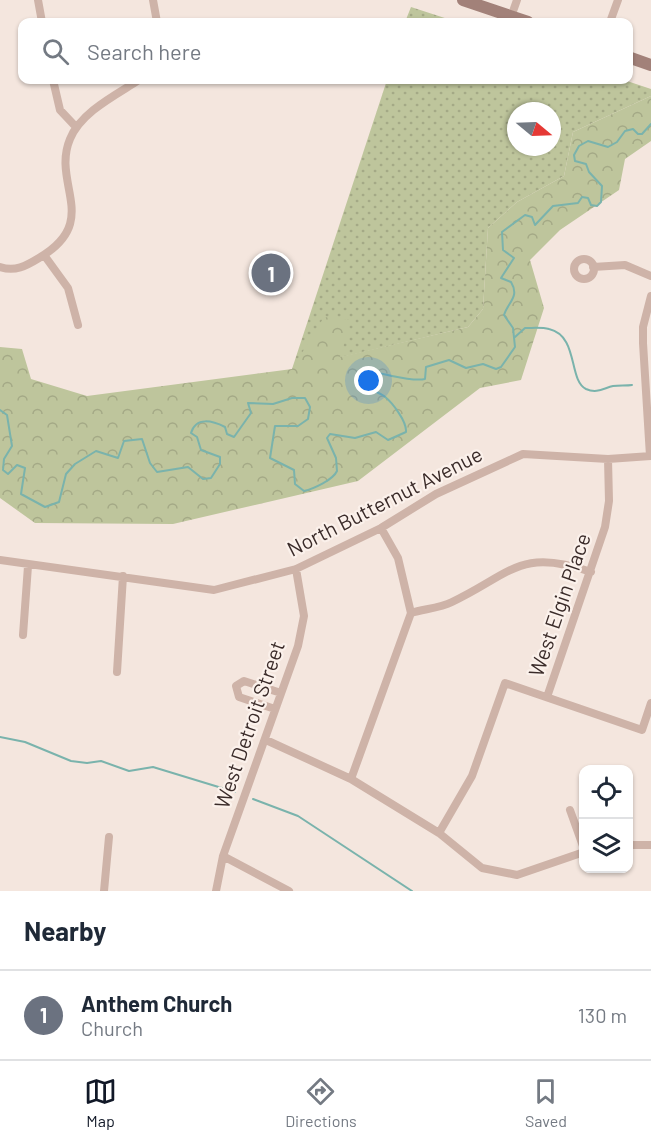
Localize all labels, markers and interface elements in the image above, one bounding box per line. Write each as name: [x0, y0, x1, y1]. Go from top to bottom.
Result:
search box: [18, 18, 633, 84]
icon: search: [39, 35, 72, 68]
text: Search here: [87, 38, 201, 64]
north arrow: [507, 102, 561, 156]
pin: 1: [252, 250, 290, 296]
your location: [354, 366, 383, 395]
street label: North Butternut Avenue: [282, 441, 486, 561]
street label: West Elgin Place: [522, 530, 595, 680]
street label: West Detroit Street: [208, 637, 289, 812]
map controls: [579, 765, 633, 873]
button: locate: [579, 765, 633, 819]
button: layers: [579, 819, 633, 873]
text: Nearby: [24, 915, 106, 946]
text: Anthem Church: [81, 990, 232, 1016]
text: 1: [40, 1003, 47, 1027]
text: 130 m: [578, 1003, 627, 1027]
text: Church: [81, 1016, 143, 1040]
tab: Map: [84, 1075, 117, 1130]
tab: Directions: [285, 1075, 357, 1130]
tab: Saved: [525, 1075, 567, 1130]

